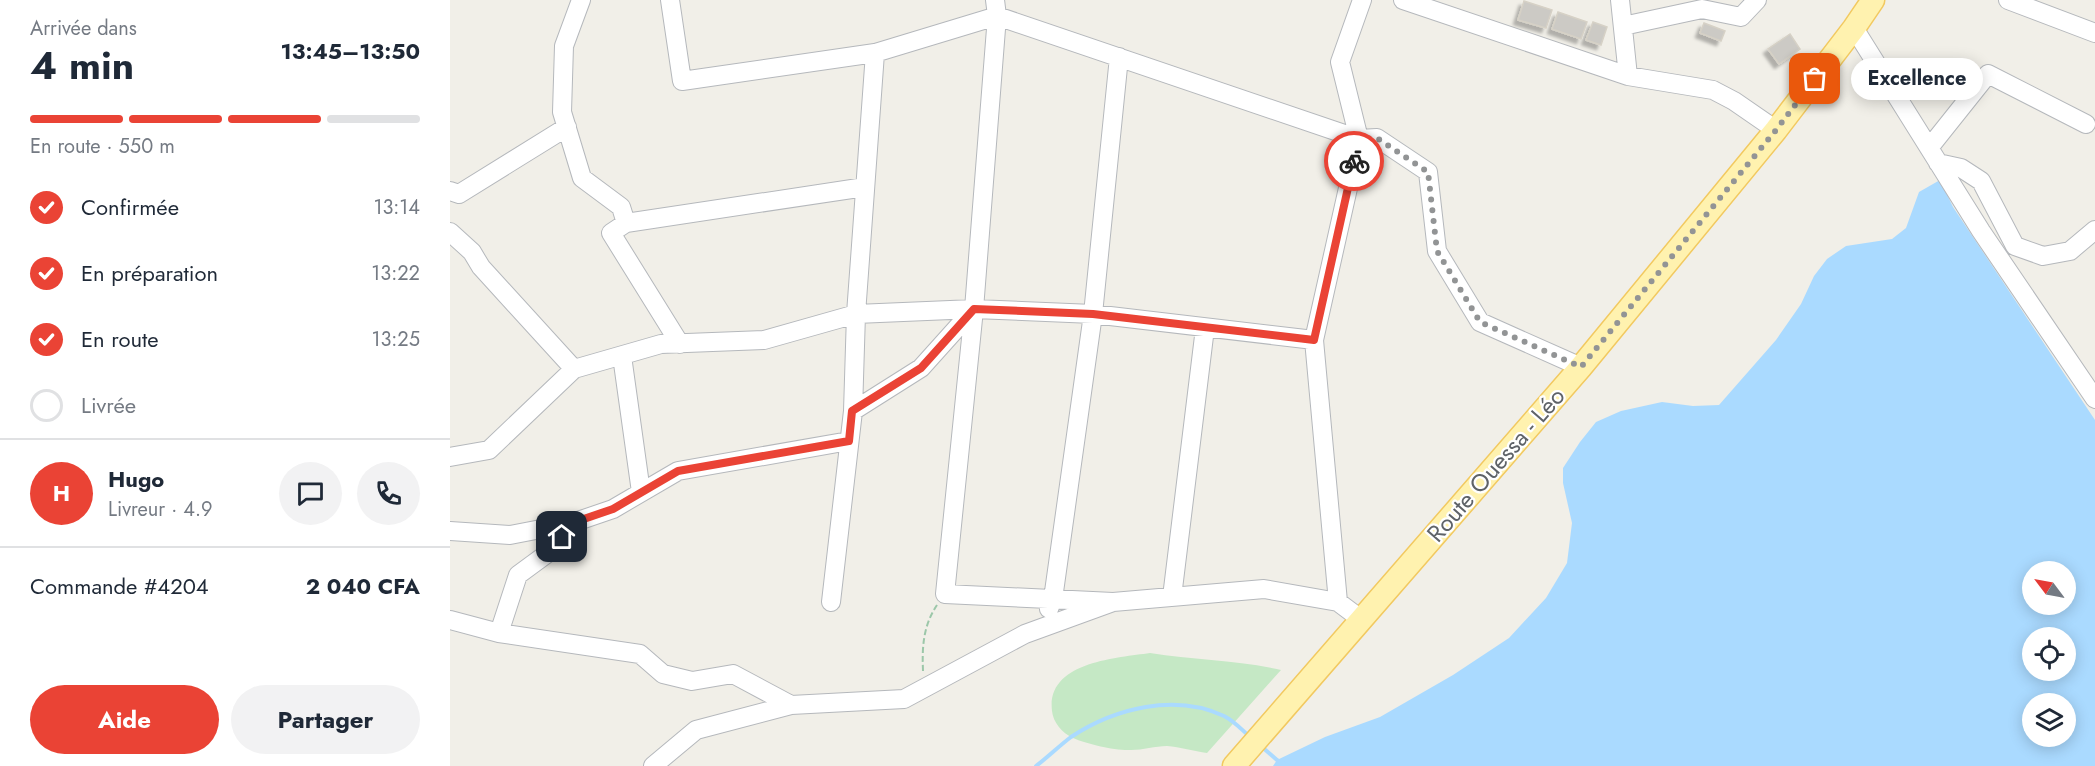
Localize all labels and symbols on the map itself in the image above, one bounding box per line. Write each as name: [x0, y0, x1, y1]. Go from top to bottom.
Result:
pin: [1789, 53, 1840, 104]
callout: Excellence: [1851, 58, 1983, 100]
courier: [1324, 131, 1384, 191]
street label: Route Ouessa - Léo: [1418, 380, 1573, 550]
pin: [536, 511, 587, 562]
north arrow: [2022, 561, 2076, 615]

